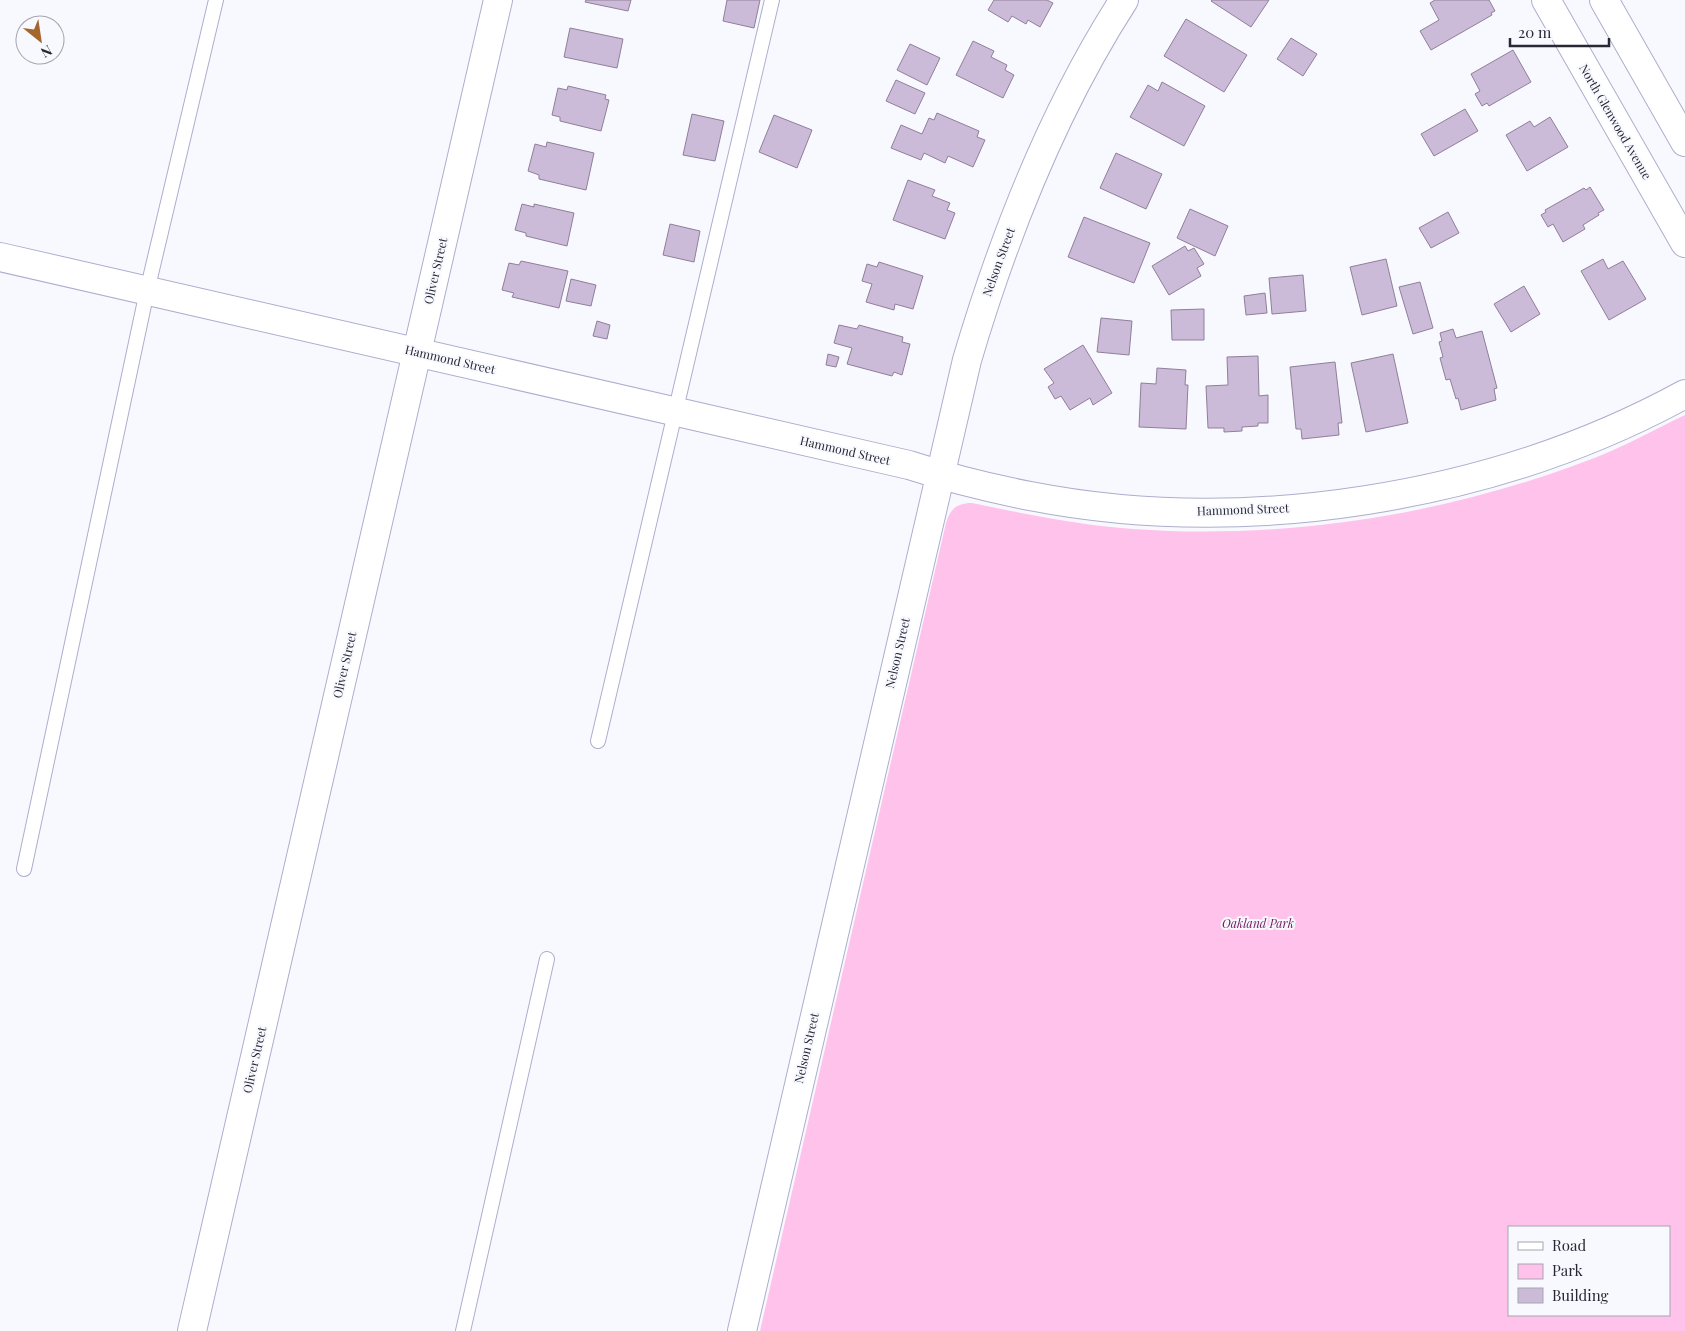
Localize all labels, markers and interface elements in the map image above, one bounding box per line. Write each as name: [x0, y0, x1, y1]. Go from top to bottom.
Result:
north arrow: [15, 15, 65, 65]
scale bar: [1510, 15, 1609, 47]
text: 20 m: [1518, 22, 1552, 42]
text: N: [38, 41, 56, 62]
street label: North Glenwood Avenue: [1576, 61, 1655, 182]
street label: Nelson Street: [978, 224, 1018, 298]
street label: Oliver Street: [420, 235, 451, 306]
street label: Hammond Street: [403, 341, 498, 377]
street label: Hammond Street: [798, 432, 893, 468]
street label: Hammond Street: [1197, 499, 1290, 519]
street label: Nelson Street: [881, 615, 913, 690]
street label: Oliver Street: [329, 629, 360, 700]
park label: Oakland Park: [1222, 915, 1294, 931]
street label: Nelson Street: [790, 1010, 822, 1085]
street label: Oliver Street: [239, 1024, 270, 1095]
legend: [1508, 1226, 1670, 1316]
text: Road: [1552, 1235, 1586, 1255]
text: Park: [1552, 1260, 1584, 1280]
text: Building: [1552, 1285, 1609, 1305]

